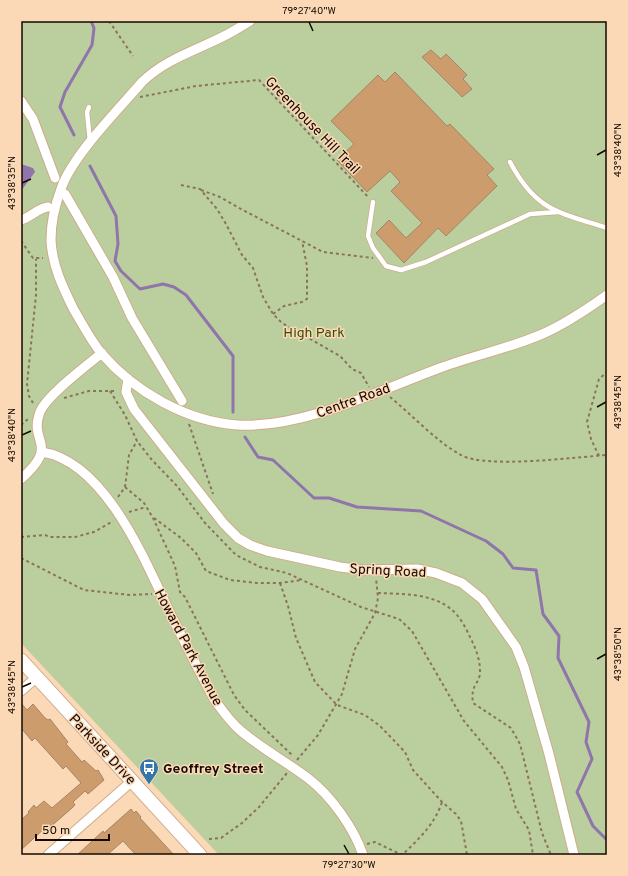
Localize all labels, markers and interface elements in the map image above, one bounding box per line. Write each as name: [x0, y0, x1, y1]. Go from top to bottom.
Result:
text: 79°27'40"W: [282, 5, 336, 18]
street label: Greenhouse Hill Trail: [261, 74, 363, 178]
text: 43°38'40"N: [612, 123, 625, 177]
text: 43°38'35"N: [6, 156, 19, 210]
park label: High Park: [283, 325, 345, 342]
text: 43°38'45"N: [612, 375, 625, 429]
street label: Centre Road: [314, 380, 393, 423]
text: 43°38'40"N: [6, 408, 19, 462]
street label: Spring Road: [349, 561, 427, 582]
street label: Howard Park Avenue: [150, 586, 226, 709]
text: 43°38'50"N: [612, 627, 625, 681]
text: 43°38'45"N: [6, 660, 19, 714]
street label: Parkside Drive: [65, 711, 139, 789]
bus stop icon: Geoffrey Street: [138, 757, 160, 785]
place label: Geoffrey Street: [163, 761, 263, 778]
scale bar: [36, 816, 109, 842]
text: 50 m: [42, 823, 70, 839]
text: 79°27'30"W: [322, 859, 376, 872]

